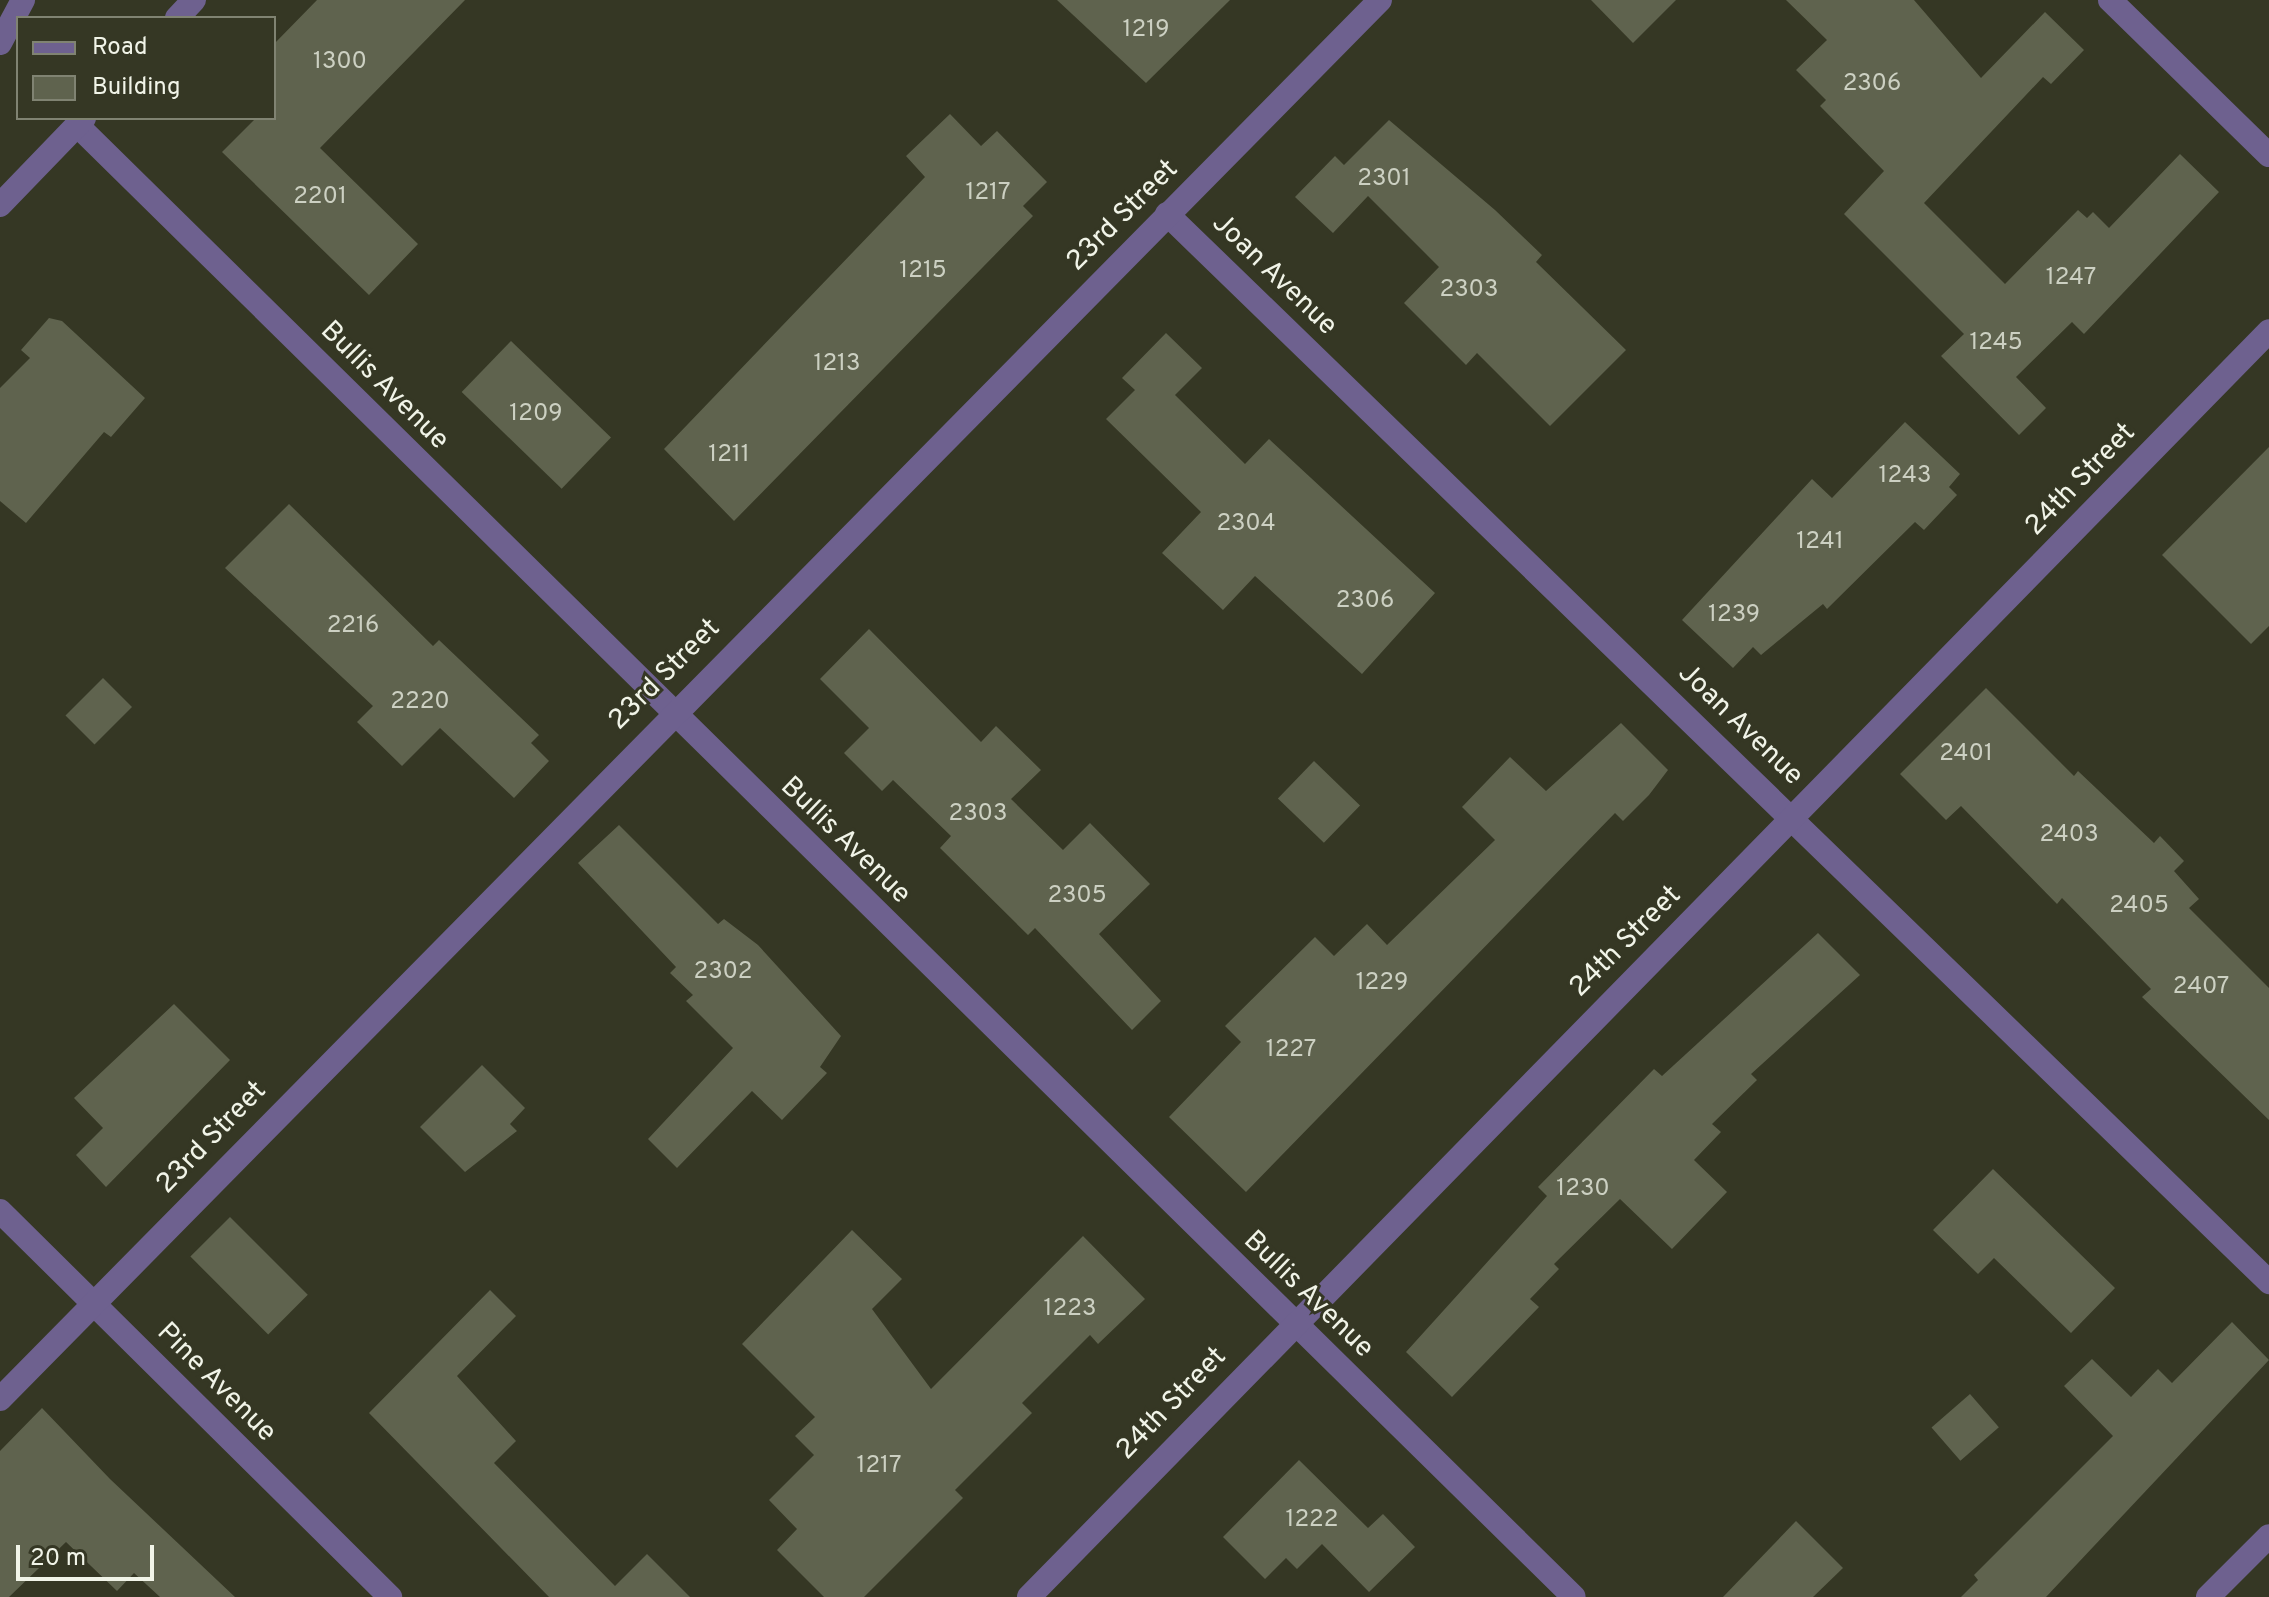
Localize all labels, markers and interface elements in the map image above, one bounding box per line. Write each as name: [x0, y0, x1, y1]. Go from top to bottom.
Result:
legend: [16, 16, 276, 120]
house number: 1219: [1123, 17, 1169, 45]
text: Road: [92, 33, 148, 63]
house number: 1300: [313, 49, 367, 77]
house number: 2306: [1843, 71, 1901, 99]
text: Building: [92, 73, 181, 103]
street label: 23rd Street: [1060, 153, 1186, 279]
house number: 2301: [1357, 166, 1411, 194]
house number: 1217: [965, 180, 1011, 208]
house number: 2201: [293, 184, 347, 212]
street label: Joan Avenue: [1204, 207, 1344, 343]
house number: 1215: [899, 258, 947, 286]
house number: 1247: [2046, 265, 2096, 293]
house number: 2303: [1440, 277, 1498, 305]
street label: Bullis Avenue: [312, 314, 456, 458]
house number: 1245: [1969, 330, 2023, 358]
house number: 1213: [813, 351, 861, 379]
house number: 1209: [509, 401, 563, 429]
street label: 24th Street: [2019, 417, 2143, 543]
house number: 1211: [708, 442, 750, 470]
house number: 1243: [1879, 463, 1931, 491]
house number: 2304: [1216, 511, 1276, 539]
house number: 1241: [1796, 529, 1844, 557]
house number: 2306: [1336, 588, 1394, 616]
house number: 1239: [1708, 602, 1760, 630]
street label: 23rd Street: [602, 612, 728, 738]
house number: 2216: [327, 613, 379, 641]
street label: Joan Avenue: [1670, 657, 1810, 793]
house number: 2220: [390, 689, 450, 717]
house number: 2401: [1939, 741, 1993, 769]
street label: Bullis Avenue: [772, 770, 918, 912]
house number: 2303: [949, 801, 1007, 829]
house number: 2403: [2039, 822, 2099, 850]
street label: 24th Street: [1563, 879, 1689, 1005]
house number: 2305: [1047, 883, 1107, 911]
house number: 2405: [2109, 893, 2169, 921]
house number: 2302: [694, 959, 752, 987]
house number: 1229: [1356, 970, 1408, 998]
house number: 2407: [2173, 974, 2229, 1002]
house number: 1227: [1266, 1037, 1316, 1065]
street label: 23rd Street: [150, 1075, 274, 1201]
house number: 1230: [1556, 1176, 1610, 1204]
street label: Bullis Avenue: [1235, 1224, 1381, 1366]
house number: 1223: [1044, 1296, 1096, 1324]
street label: Pine Avenue: [149, 1316, 283, 1450]
street label: 24th Street: [1110, 1341, 1234, 1467]
house number: 1217: [856, 1453, 902, 1481]
house number: 1222: [1285, 1507, 1339, 1535]
scale bar: [20, 1529, 158, 1579]
text: 20 m: [30, 1544, 86, 1574]

